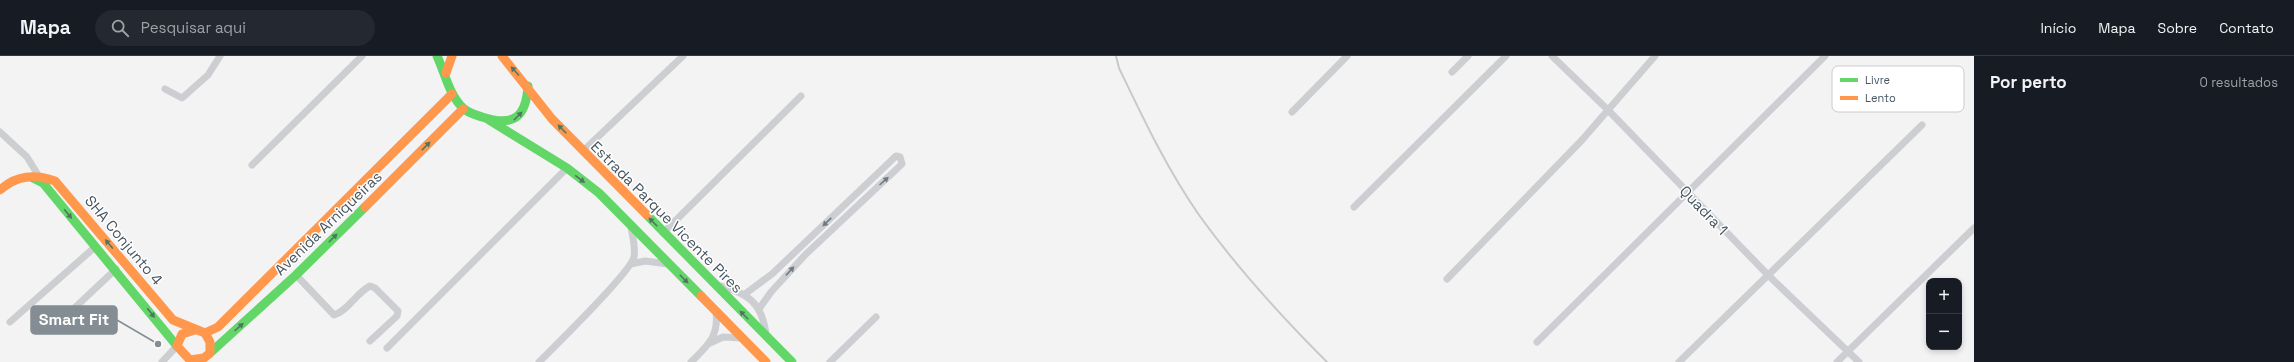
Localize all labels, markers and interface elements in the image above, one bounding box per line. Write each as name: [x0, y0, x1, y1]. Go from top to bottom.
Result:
search box: [95, 10, 375, 46]
text: Mapa: [20, 15, 71, 40]
icon: search: [109, 17, 131, 39]
text: Pesquisar aqui: [141, 18, 246, 37]
text: Início: [2040, 19, 2076, 37]
text: Mapa: [2098, 19, 2136, 37]
text: Sobre: [2158, 19, 2197, 37]
text: Contato: [2219, 19, 2274, 37]
one-way arrow: [511, 66, 520, 76]
legend: [1832, 66, 1964, 112]
text: Por perto: [1990, 71, 2067, 93]
text: Livre: [1865, 73, 1890, 87]
text: 0 resultados: [2199, 74, 2278, 91]
text: Lento: [1865, 91, 1896, 105]
one-way arrow: [514, 111, 523, 120]
one-way arrow: [557, 124, 567, 134]
street label: Estrada Parque Vicente Pires: [587, 137, 747, 297]
one-way arrow: [421, 141, 431, 151]
street label: Avenida Arniqueiras: [270, 167, 386, 279]
one-way arrow: [575, 175, 586, 183]
one-way arrow: [879, 176, 889, 185]
street label: Quadra 1: [1676, 181, 1732, 239]
street label: SHA Conjunto 4: [81, 191, 167, 289]
one-way arrow: [63, 208, 72, 219]
one-way arrow: [648, 217, 658, 227]
one-way arrow: [822, 217, 832, 227]
one-way arrow: [328, 233, 338, 242]
one-way arrow: [104, 239, 113, 250]
one-way arrow: [786, 266, 795, 276]
one-way arrow: [679, 274, 689, 284]
map controls: [1926, 278, 1962, 350]
button: +: [1926, 278, 1962, 314]
callout: Smart Fit: [31, 306, 117, 334]
one-way arrow: [147, 308, 155, 319]
text: Smart Fit: [39, 309, 109, 330]
one-way arrow: [739, 310, 749, 320]
button: −: [1926, 314, 1962, 350]
one-way arrow: [234, 322, 244, 331]

